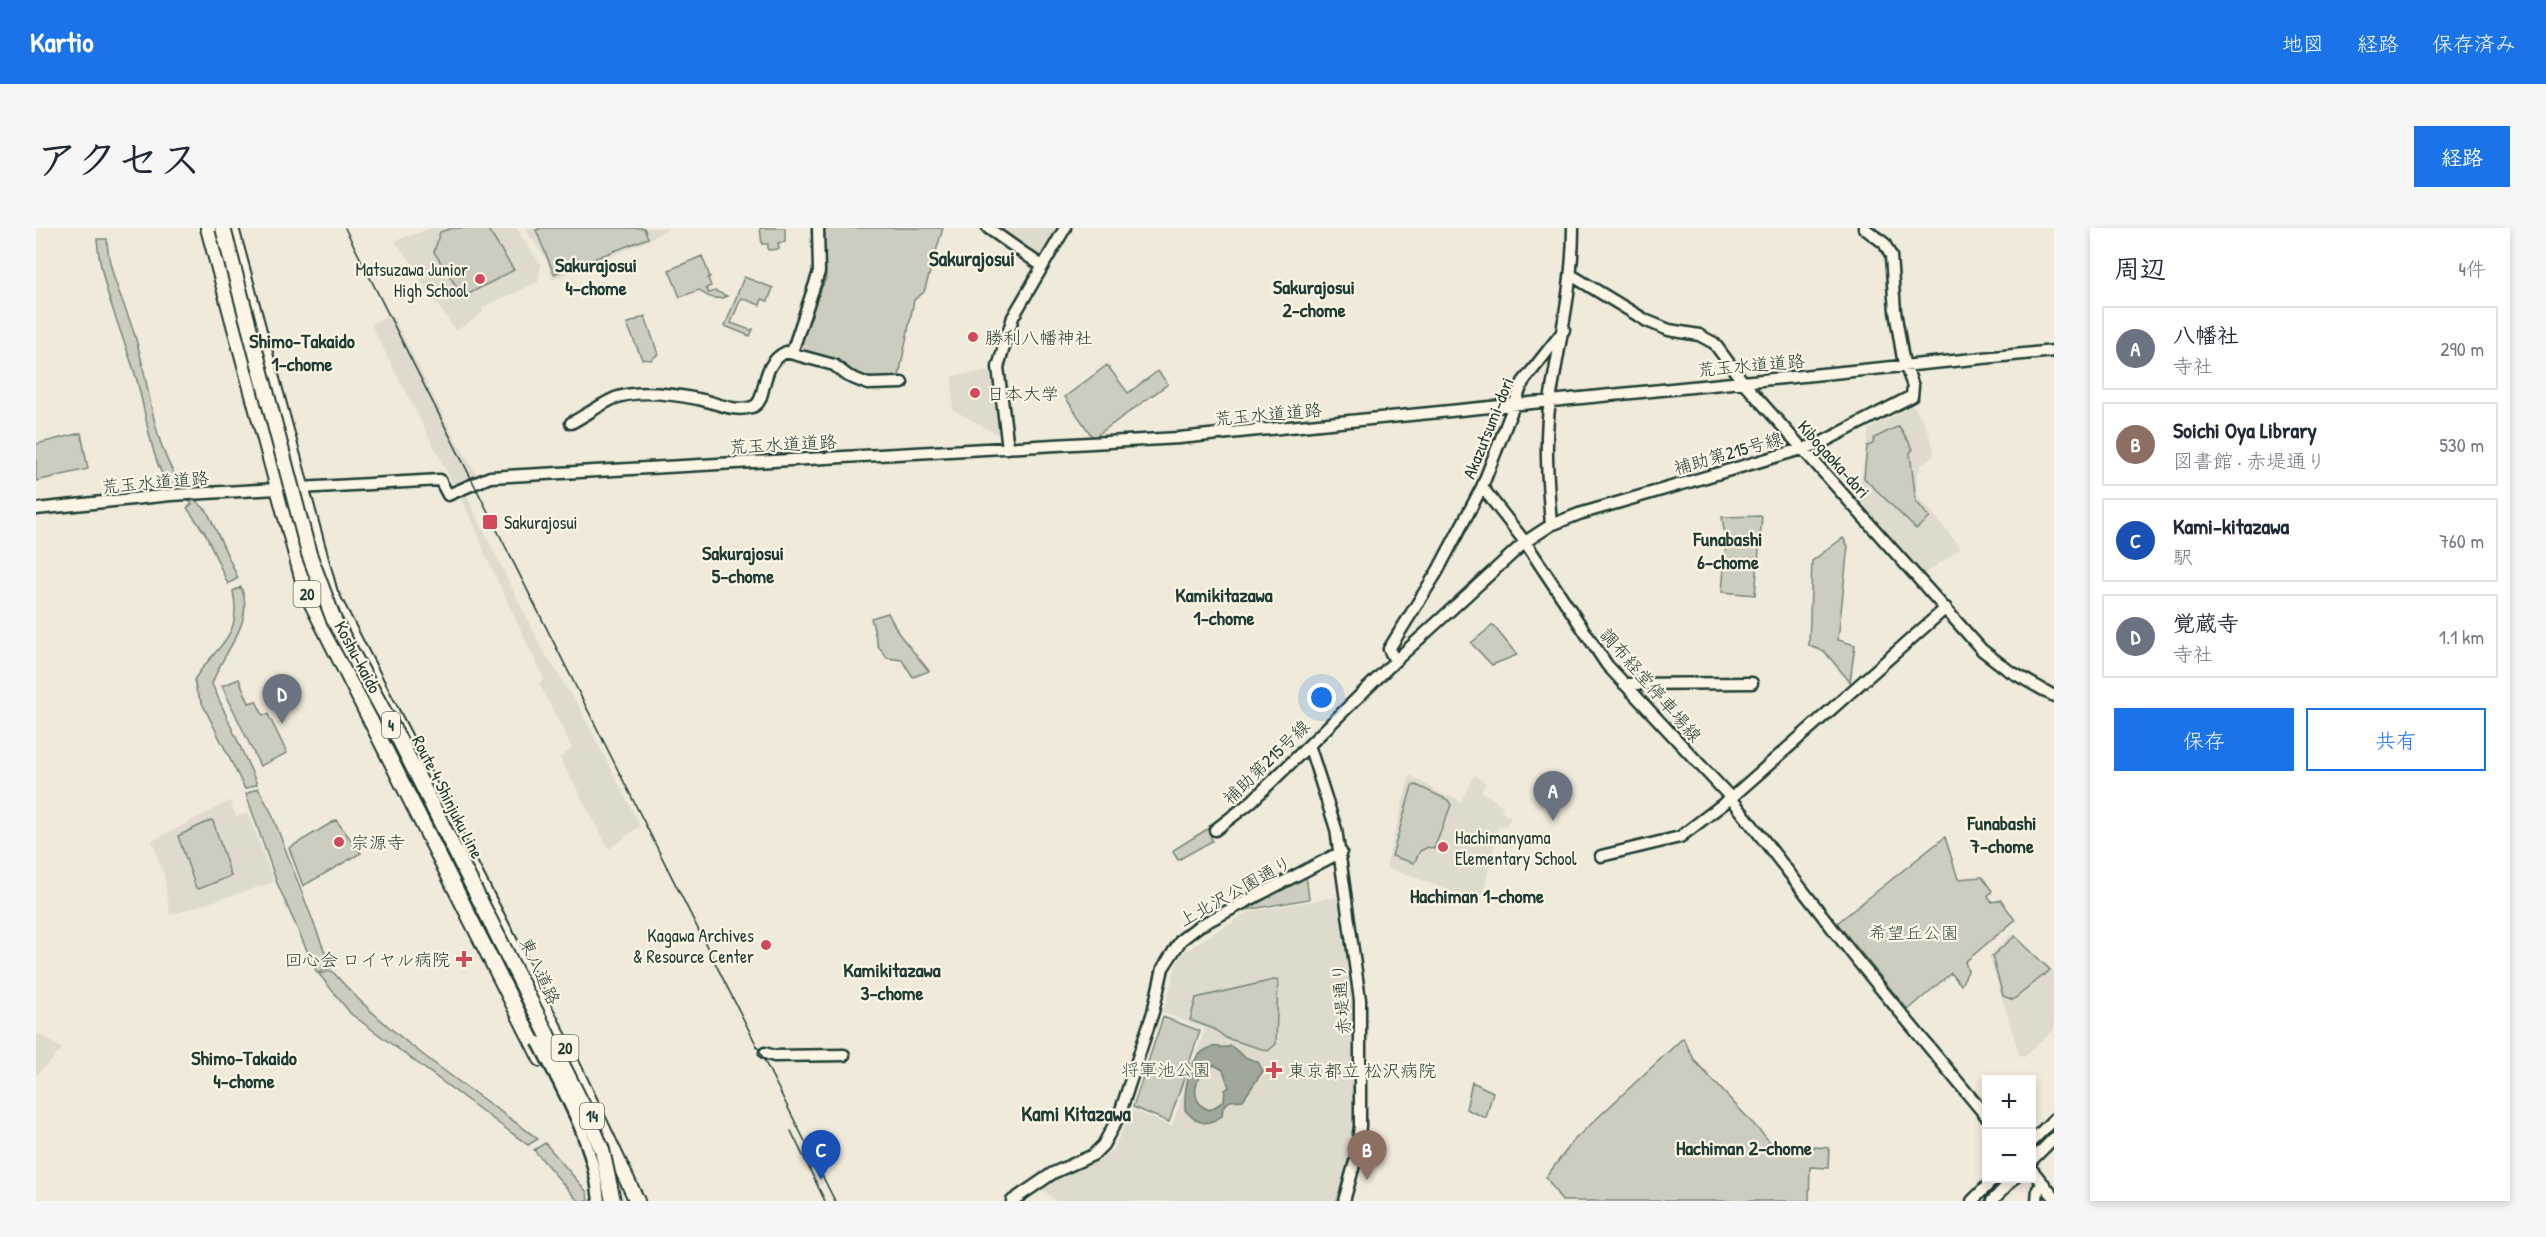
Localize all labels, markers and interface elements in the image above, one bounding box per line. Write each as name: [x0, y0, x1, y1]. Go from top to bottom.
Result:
text: Kartio: [30, 23, 94, 61]
text: 地図: [2282, 29, 2324, 58]
text: 経路: [2357, 29, 2399, 58]
text: 保存済み: [2432, 29, 2516, 58]
button: 経路: [2414, 126, 2510, 187]
text: アクセス: [36, 130, 201, 187]
district label: Sakurajosui: [929, 244, 1015, 273]
district label: Sakurajosui 4-chome: [555, 251, 637, 301]
text: 周辺: [2114, 251, 2166, 286]
text: 4件: [2459, 255, 2486, 282]
place label: Matsuzawa Junior High School: [355, 257, 468, 303]
marker: Matsuzawa Junior High School: [473, 272, 487, 286]
district label: Sakurajosui 2-chome: [1273, 273, 1355, 323]
text: 八幡社: [2173, 320, 2239, 350]
place label: 勝利八幡神社: [985, 325, 1093, 350]
district label: Shimo-Takaido 1-chome: [249, 327, 355, 377]
marker: 勝利八幡神社: [966, 330, 980, 344]
text: A: [2131, 335, 2140, 362]
text: 290 m: [2440, 335, 2484, 362]
street label: 荒玉水道道路: [1696, 348, 1806, 382]
text: 寺社: [2173, 352, 2213, 379]
street label: Akazutsumi-dori: [1456, 374, 1520, 482]
place label: 日本大学: [987, 381, 1059, 406]
marker: 日本大学: [968, 386, 982, 400]
street label: 荒玉水道道路: [1213, 397, 1323, 431]
street label: Kibogaoka-dori: [1792, 414, 1876, 504]
text: Soichi Oya Library: [2173, 415, 2317, 445]
street label: 補助第215号線: [1670, 425, 1786, 481]
street label: 荒玉水道道路: [728, 429, 838, 459]
text: B: [2130, 431, 2141, 458]
text: 530 m: [2439, 431, 2484, 458]
text: 図書館 · 赤堤通り: [2173, 447, 2326, 474]
street label: 荒玉水道道路: [100, 465, 210, 499]
place label: Sakurajosui: [504, 510, 578, 535]
text: Kami-kitazawa: [2173, 511, 2289, 541]
marker: Sakurajosui: [481, 513, 499, 531]
district label: Funabashi 6-chome: [1692, 525, 1763, 575]
text: C: [2130, 527, 2141, 554]
text: 760 m: [2439, 527, 2484, 554]
district label: Sakurajosui 5-chome: [702, 539, 784, 589]
text: 駅: [2173, 543, 2193, 570]
road number: 20: [294, 581, 320, 607]
district label: Kamikitazawa 1-chome: [1175, 581, 1273, 631]
text: 覚蔵寺: [2173, 608, 2239, 638]
street label: Koshu-kaido: [329, 616, 387, 698]
street label: 調布経堂停車場線: [1594, 622, 1708, 748]
text: D: [2131, 623, 2140, 650]
text: 1.1 km: [2439, 623, 2484, 650]
text: 寺社: [2173, 640, 2213, 667]
pin: D: [262, 674, 302, 724]
your location: [1307, 683, 1336, 712]
button: 保存: [2114, 708, 2294, 771]
button: 共有: [2306, 708, 2486, 771]
road number: 4: [382, 712, 400, 738]
street label: 補助第215号線: [1217, 714, 1315, 810]
street label: Route 4 Shinjuku Line: [406, 731, 490, 863]
pin: A: [1534, 772, 1573, 821]
district label: Funabashi 7-chome: [1966, 809, 2037, 859]
place label: Hachimanyama Elementary School: [1455, 825, 1577, 871]
place label: 宗源寺: [351, 830, 405, 855]
marker: 宗源寺: [332, 835, 346, 849]
marker: Hachimanyama Elementary School: [1436, 840, 1450, 854]
street label: 上北沢公園通り: [1174, 850, 1296, 932]
district label: Hachiman 1-chome: [1410, 882, 1544, 909]
park label: 希望丘公園: [1869, 920, 1959, 945]
place label: Kagawa Archives & Resource Center: [633, 923, 754, 969]
street label: 東八道路: [513, 933, 567, 1009]
marker: Kagawa Archives & Resource Center: [759, 938, 773, 952]
place label: 回心会 ロイヤル病院: [284, 947, 450, 972]
marker: 回心会 ロイヤル病院: [455, 950, 473, 968]
district label: Kamikitazawa 3-chome: [843, 956, 941, 1006]
street label: 赤堤通り: [1325, 962, 1357, 1036]
road number: 20: [552, 1035, 578, 1061]
district label: Shimo-Takaido 4-chome: [191, 1044, 297, 1094]
park label: 将軍池公園: [1121, 1057, 1211, 1082]
place label: 東京都立 松沢病院: [1288, 1058, 1436, 1083]
marker: 東京都立 松沢病院: [1265, 1061, 1283, 1079]
map controls: [1982, 1075, 2036, 1183]
button: +: [1982, 1075, 2036, 1129]
district label: Kami Kitazawa: [1021, 1099, 1131, 1128]
road number: 14: [580, 1103, 604, 1129]
button: −: [1982, 1129, 2036, 1183]
pin: C: [802, 1130, 840, 1180]
pin: B: [1348, 1130, 1386, 1180]
district label: Hachiman 2-chome: [1676, 1134, 1812, 1161]

